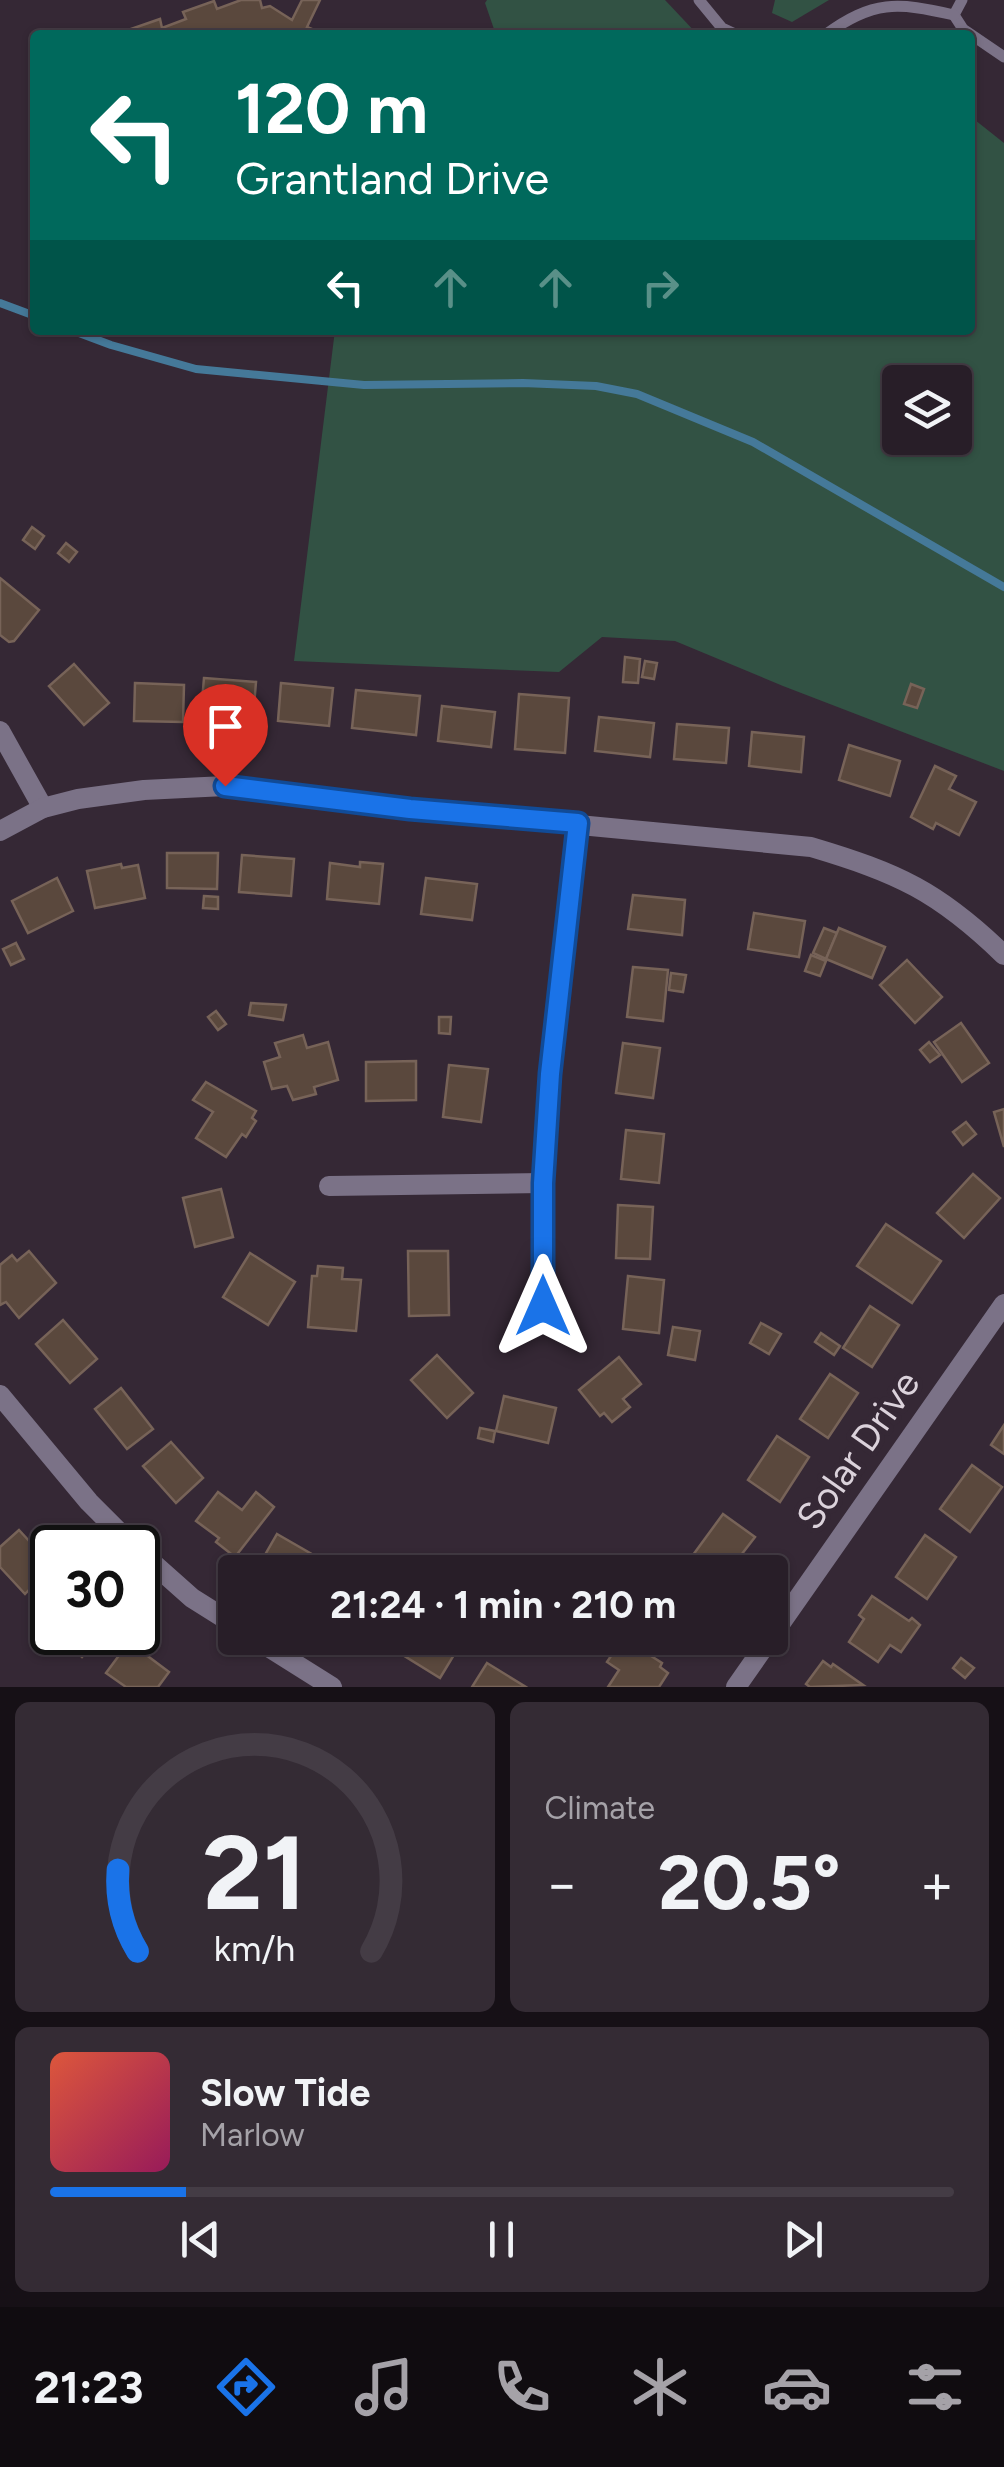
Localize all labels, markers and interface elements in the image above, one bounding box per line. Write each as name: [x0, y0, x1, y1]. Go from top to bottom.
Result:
text: 120 m: [235, 66, 428, 151]
icon: left: [70, 70, 200, 200]
text: Grantland Drive: [235, 151, 549, 205]
icon: left: [318, 260, 373, 315]
icon: ahead: [423, 260, 478, 315]
icon: ahead: [528, 260, 583, 315]
icon: right: [633, 260, 688, 315]
map controls: [882, 365, 972, 455]
button: layers: [882, 365, 972, 455]
pin: [183, 684, 268, 787]
icon: arrive: [198, 699, 253, 754]
position arrow: [491, 1254, 595, 1358]
street label: Solar Drive: [787, 1362, 929, 1538]
speed limit sign: 30: [30, 1525, 160, 1655]
text: 21:24 · 1 min · 210 m: [330, 1582, 676, 1628]
text: Climate: [545, 1789, 655, 1827]
text: 21: [203, 1810, 307, 1935]
text: 20.5°: [658, 1838, 841, 1928]
text: −: [545, 1851, 579, 1917]
text: +: [920, 1851, 954, 1917]
text: km/h: [214, 1927, 296, 1970]
text: Slow Tide: [200, 2070, 370, 2116]
text: Marlow: [200, 2116, 304, 2154]
icon: previous: [173, 2212, 228, 2267]
icon: pause: [474, 2212, 529, 2267]
icon: next: [776, 2212, 831, 2267]
icon: directions: [211, 2352, 281, 2422]
icon: music: [349, 2352, 419, 2422]
icon: phone: [487, 2352, 557, 2422]
icon: climate: [625, 2352, 695, 2422]
icon: car: [762, 2352, 832, 2422]
icon: filters: [900, 2352, 970, 2422]
text: 21:23: [34, 2360, 144, 2414]

